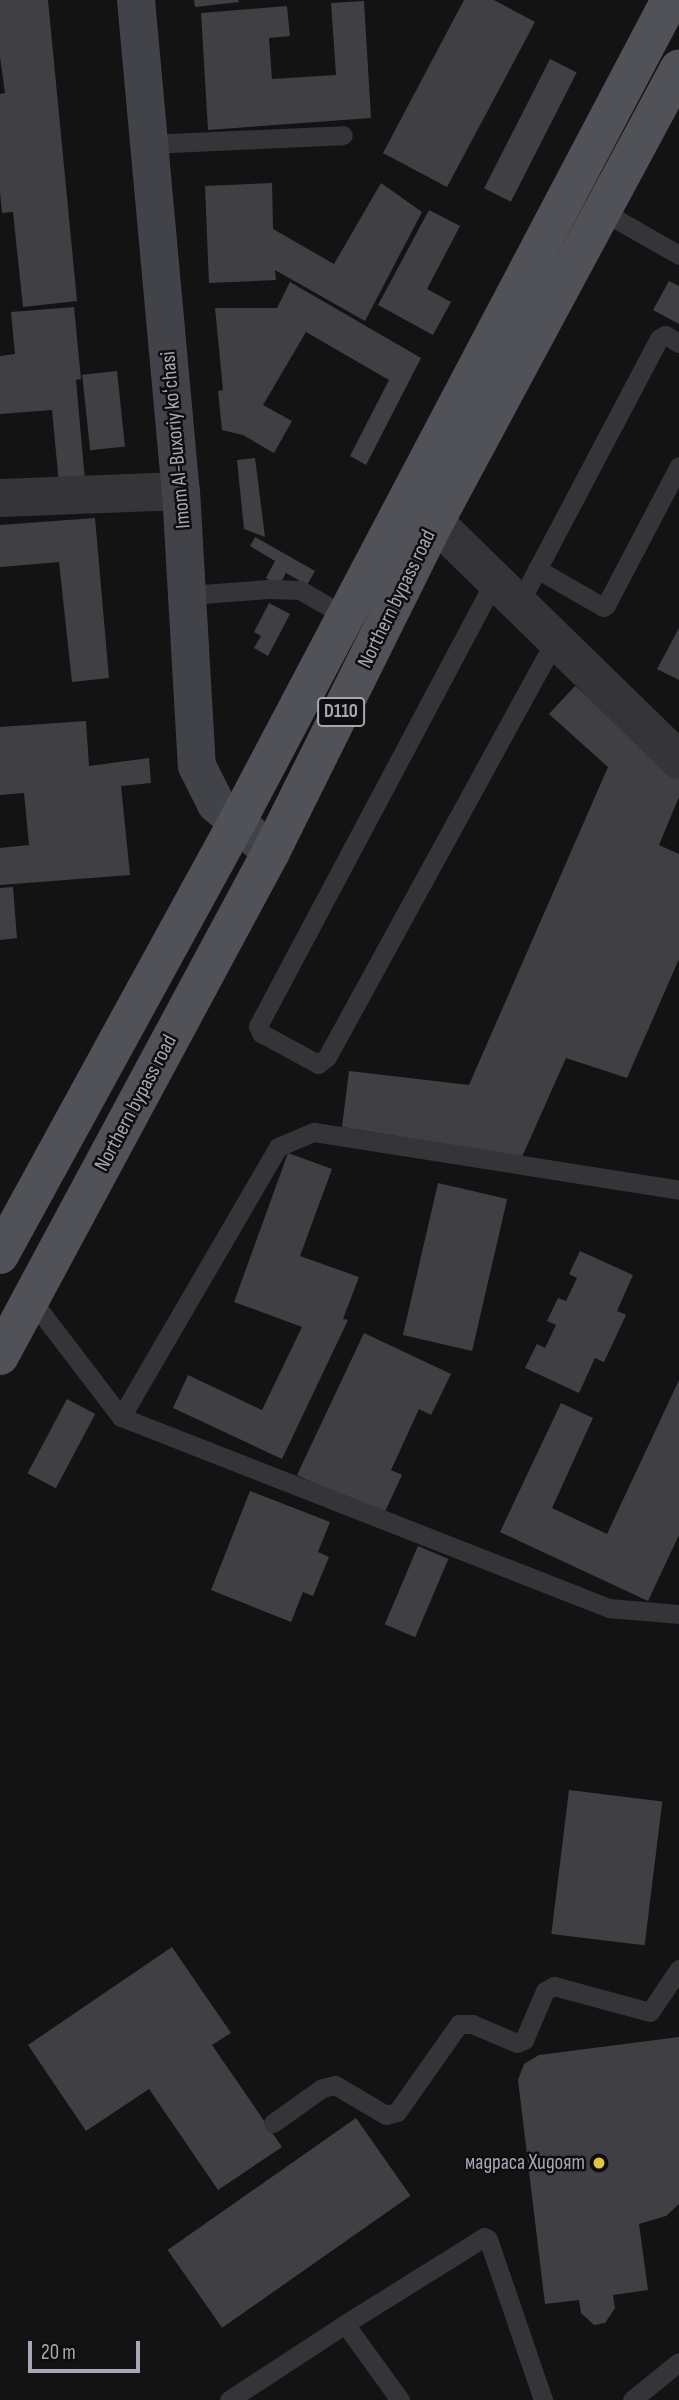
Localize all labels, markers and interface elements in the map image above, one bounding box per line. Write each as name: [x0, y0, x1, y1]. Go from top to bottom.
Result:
street label: Imom Al-Buxoriy koʻchasi: [156, 350, 196, 530]
street label: Northern bypass road: [353, 526, 441, 672]
road number: D110: [316, 696, 366, 727]
street label: Northern bypass road: [89, 1031, 183, 1175]
place label: мадраса Хидоят: [465, 2150, 585, 2176]
marker: мадраса Хидоят: [591, 2155, 607, 2171]
scale bar: [32, 2326, 144, 2370]
text: 20 m: [41, 2340, 76, 2365]

